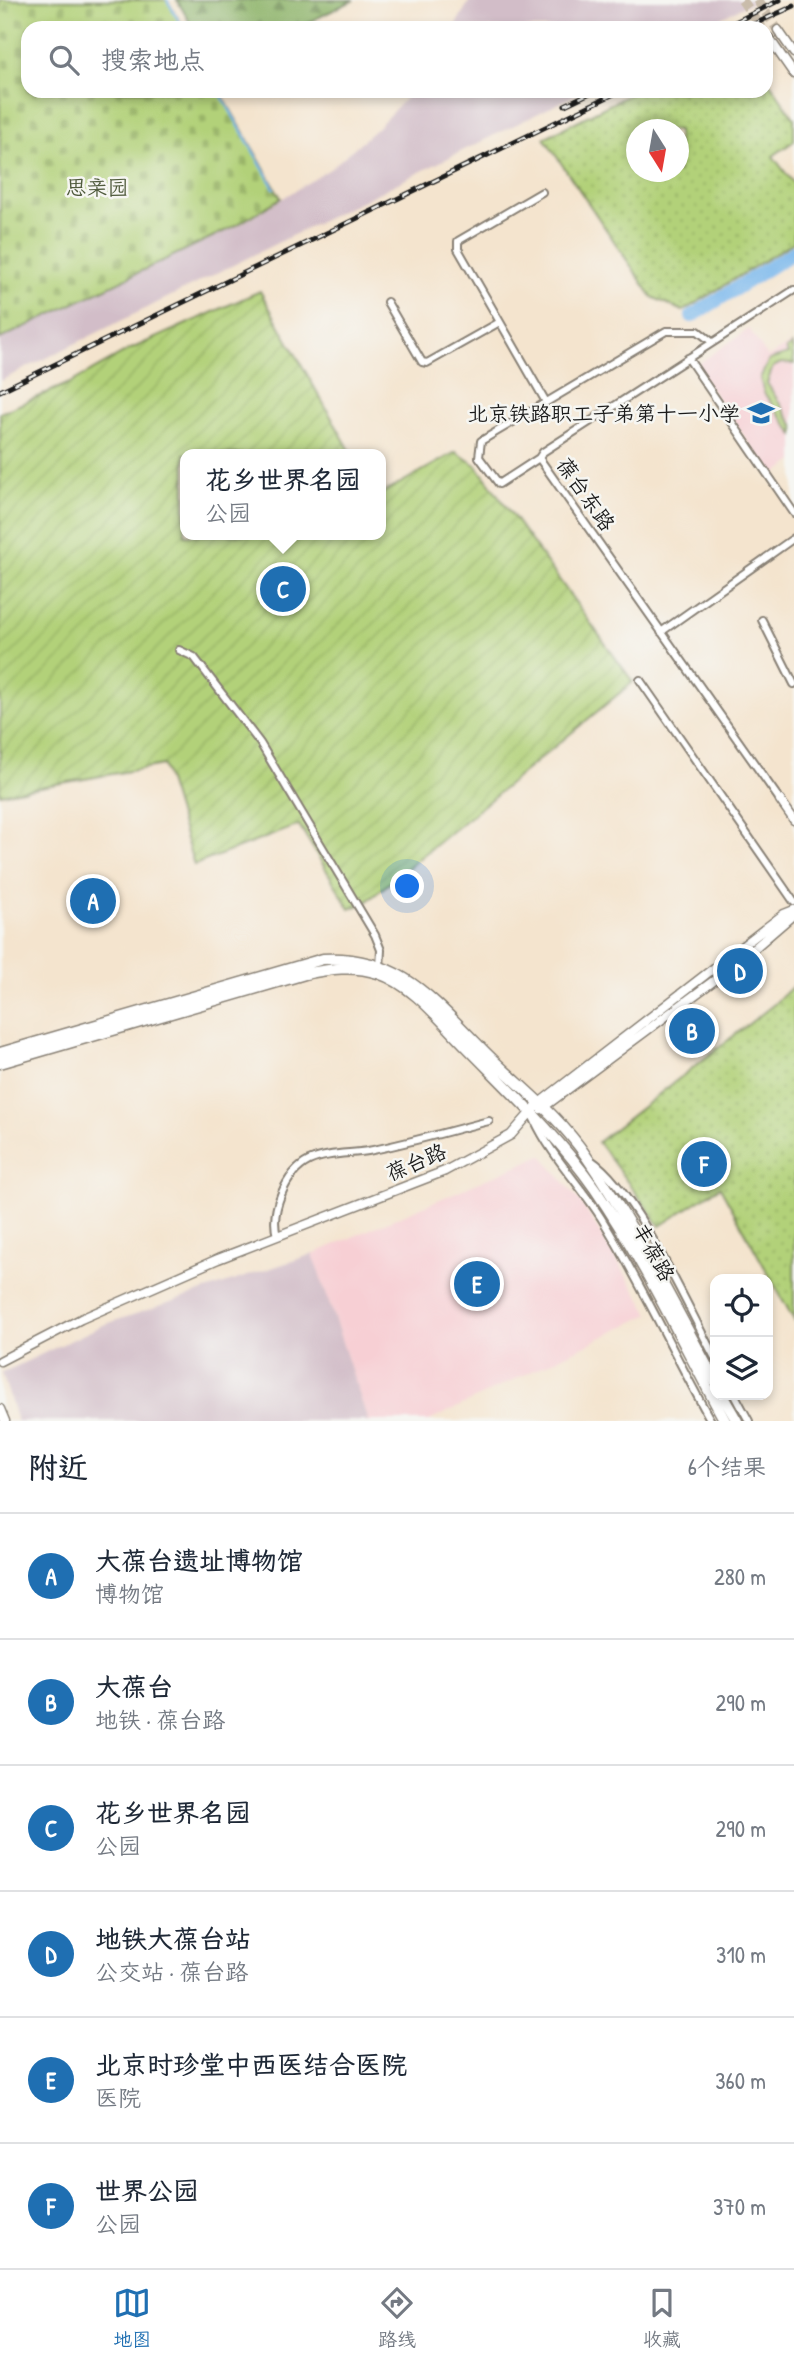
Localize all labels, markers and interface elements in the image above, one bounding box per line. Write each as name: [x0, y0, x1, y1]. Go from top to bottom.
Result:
search box: [21, 21, 773, 98]
icon: search: [45, 41, 83, 79]
text: 搜索地点: [101, 42, 205, 77]
north arrow: [626, 119, 689, 182]
park label: 思亲园: [66, 173, 129, 202]
school or university icon: 北京铁路职工子弟第十一小学: [746, 398, 776, 428]
place label: 北京铁路职工子弟第十一小学: [467, 399, 740, 428]
popup: [180, 449, 386, 540]
street label: 葆台东路: [550, 451, 622, 537]
text: 花乡世界名园: [205, 462, 361, 497]
text: 公园: [205, 497, 251, 528]
pin: C: [260, 563, 306, 615]
your location: [390, 869, 424, 903]
pin: A: [70, 875, 116, 927]
pin: D: [717, 945, 763, 997]
pin: B: [669, 1005, 715, 1057]
street label: 葆台路: [381, 1136, 451, 1188]
pin: F: [681, 1138, 727, 1190]
street label: 丰葆路: [626, 1217, 682, 1287]
pin: E: [454, 1258, 500, 1310]
map controls: [710, 1274, 773, 1400]
button: locate: [710, 1274, 773, 1337]
button: layers: [710, 1337, 773, 1400]
text: 附近: [28, 1447, 88, 1487]
text: 6个结果: [688, 1451, 766, 1482]
text: 大葆台遗址博物馆: [95, 1543, 303, 1578]
text: A: [45, 1561, 57, 1592]
text: 280 m: [714, 1561, 766, 1592]
text: 博物馆: [95, 1578, 164, 1609]
text: 大葆台: [95, 1669, 173, 1704]
text: B: [45, 1687, 57, 1718]
text: 290 m: [716, 1687, 766, 1718]
text: 地铁 · 葆台路: [95, 1704, 225, 1735]
text: 花乡世界名园: [95, 1795, 251, 1830]
text: C: [45, 1813, 57, 1844]
text: 290 m: [716, 1813, 766, 1844]
text: 公园: [95, 1830, 141, 1861]
text: 地铁大葆台站: [95, 1921, 251, 1956]
text: D: [46, 1939, 56, 1970]
text: 310 m: [716, 1939, 766, 1970]
text: 公交站 · 葆台路: [95, 1956, 248, 1987]
text: 北京时珍堂中西医结合医院: [95, 2047, 407, 2082]
text: E: [46, 2065, 56, 2096]
text: 360 m: [715, 2065, 766, 2096]
text: 医院: [95, 2082, 141, 2113]
text: 世界公园: [95, 2173, 199, 2208]
text: F: [47, 2191, 55, 2222]
text: 370 m: [713, 2191, 766, 2222]
text: 公园: [95, 2208, 141, 2239]
tab: 地图: [113, 2284, 151, 2352]
tab: 路线: [378, 2284, 416, 2352]
tab: 收藏: [643, 2284, 681, 2352]

